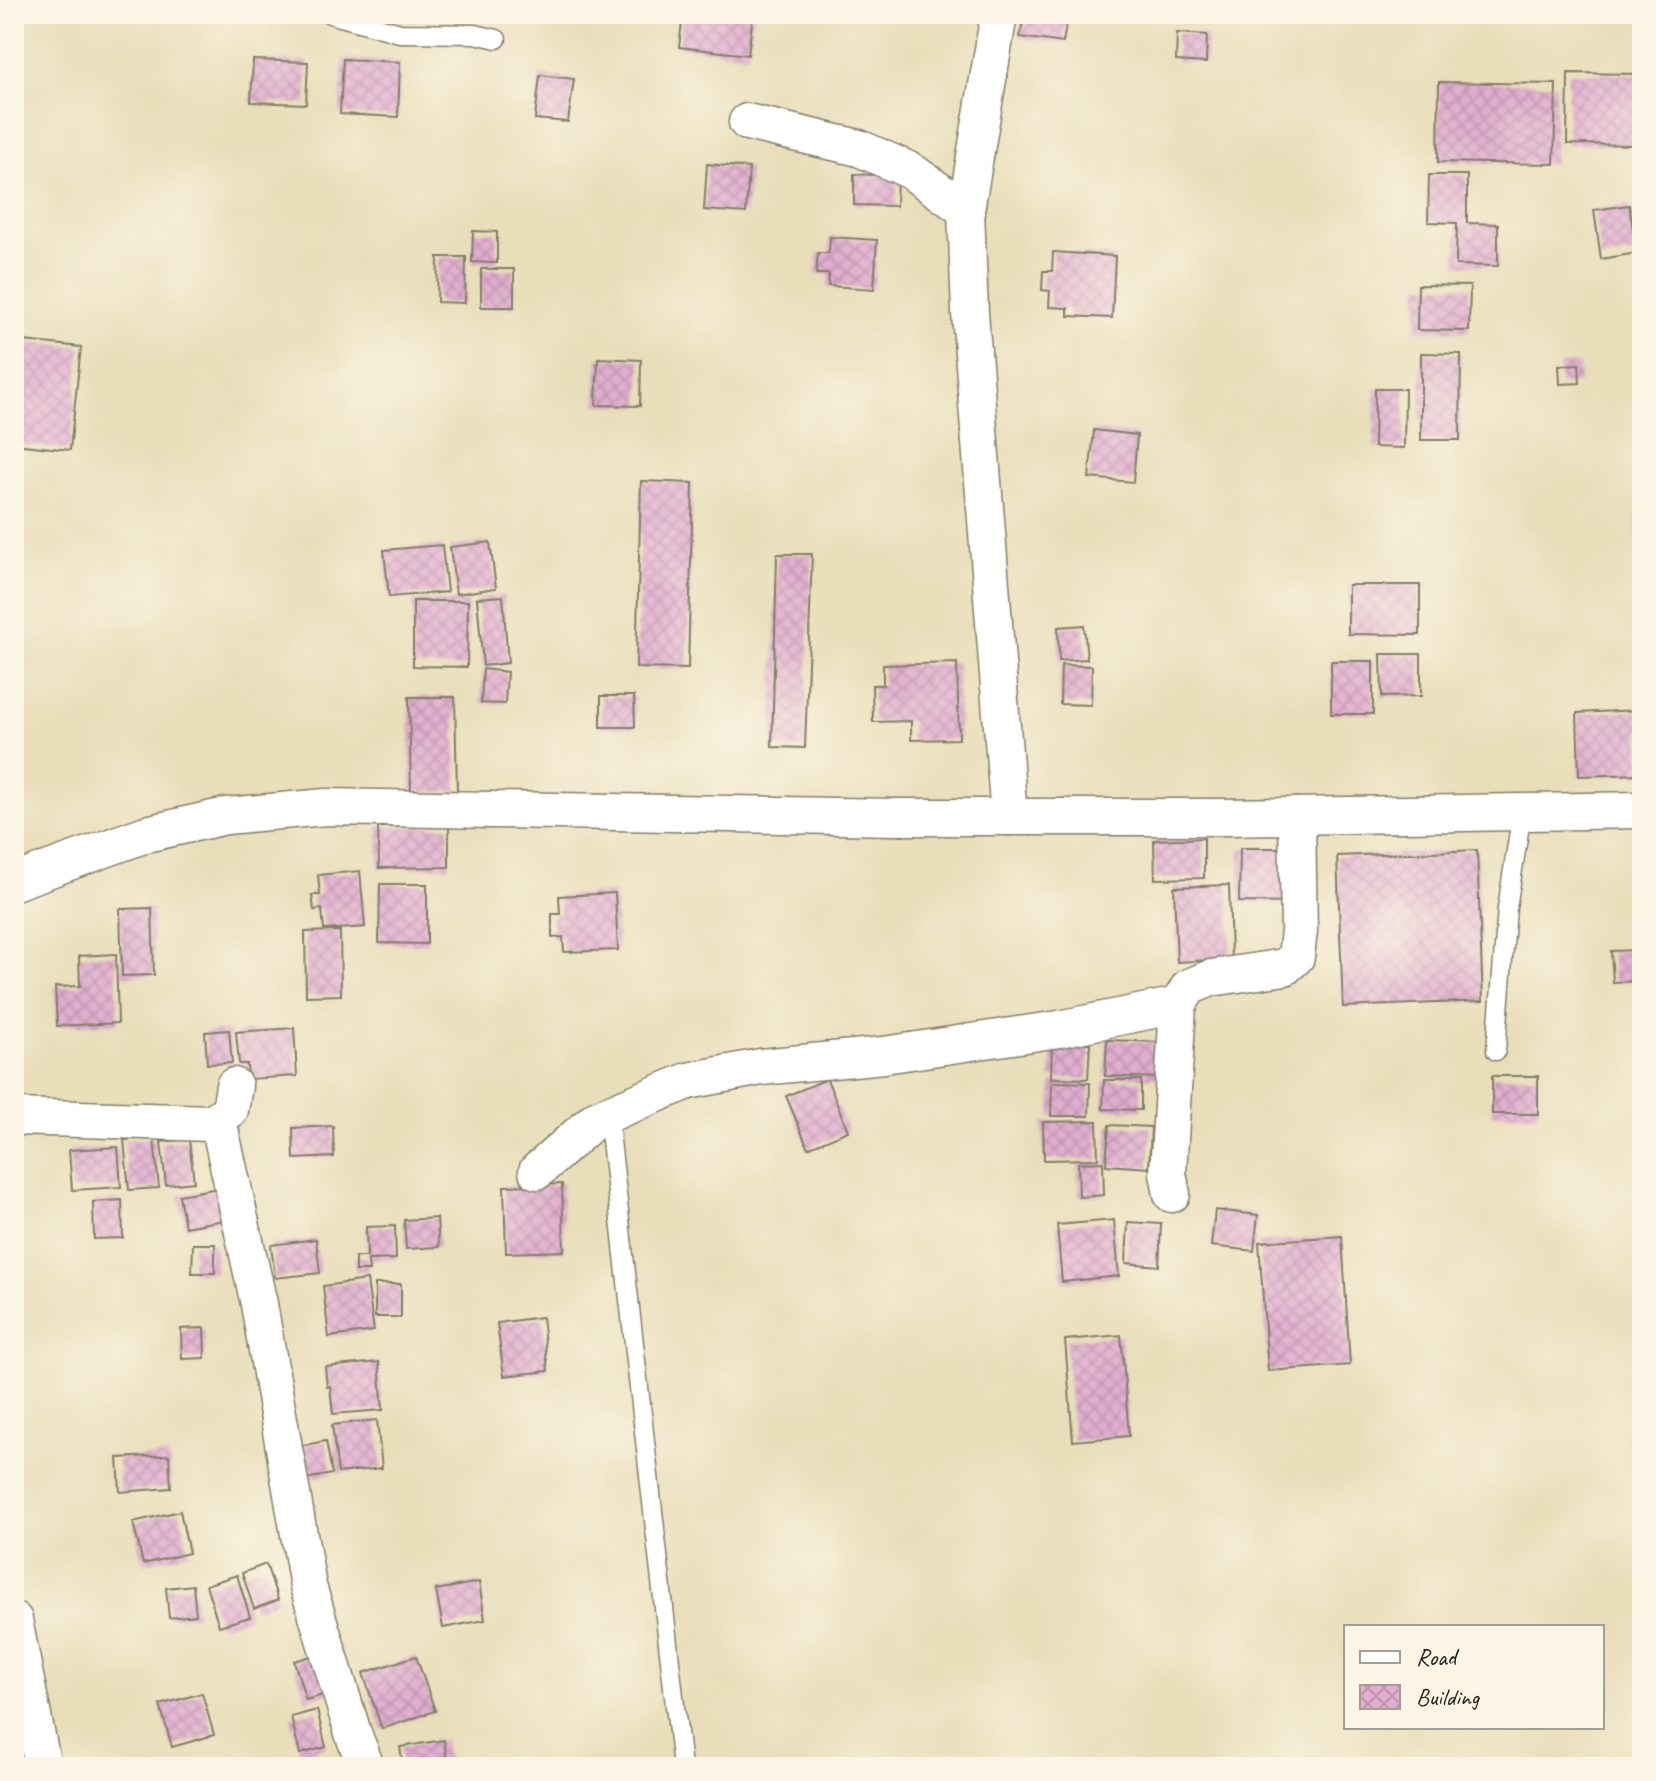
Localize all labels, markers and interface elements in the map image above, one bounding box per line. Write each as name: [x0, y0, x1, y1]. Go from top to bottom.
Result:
legend: [1344, 1625, 1604, 1729]
text: Road: [1416, 1642, 1460, 1672]
text: Building: [1416, 1682, 1481, 1712]

